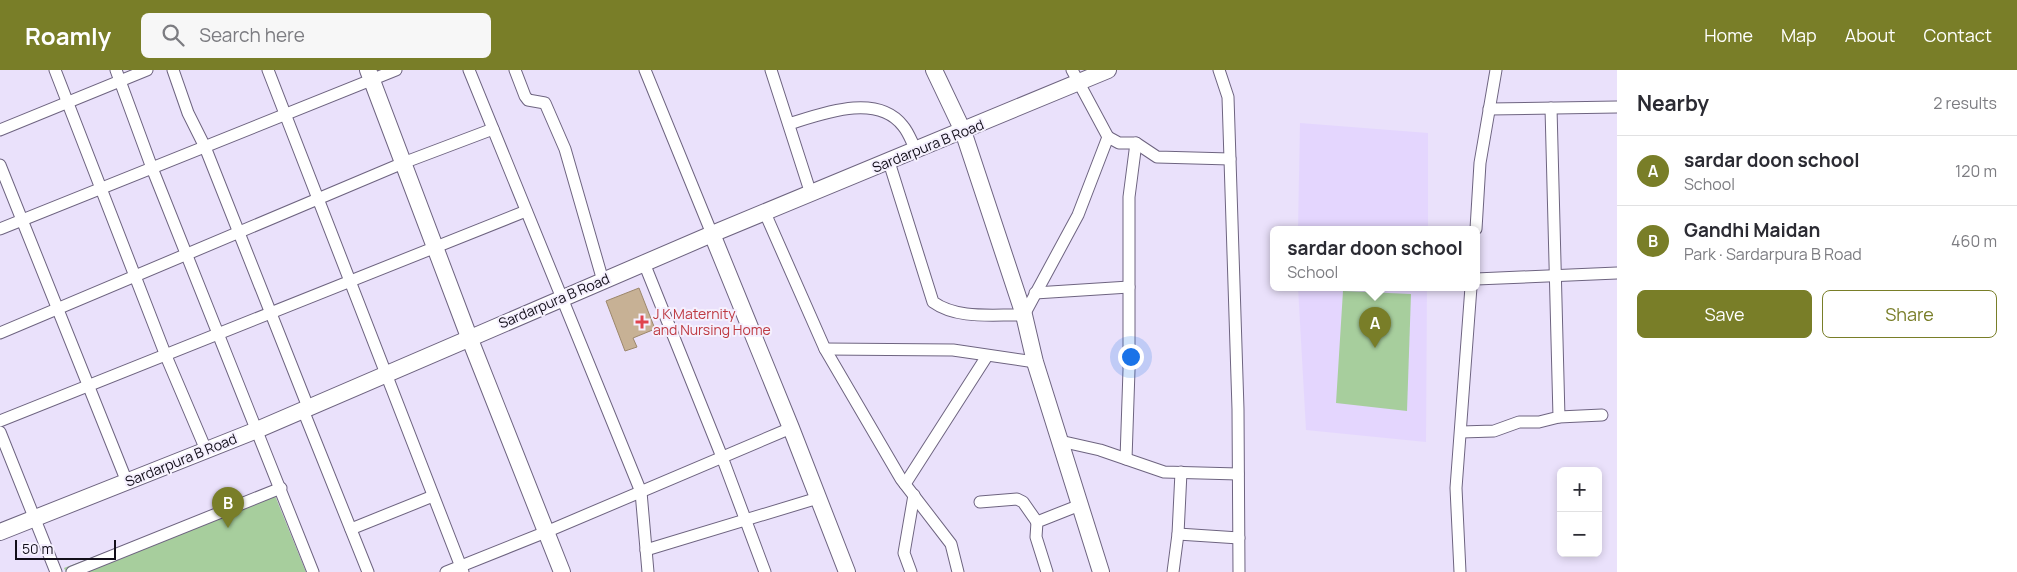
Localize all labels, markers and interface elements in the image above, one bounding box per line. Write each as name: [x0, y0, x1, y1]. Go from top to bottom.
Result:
search box: [141, 13, 491, 58]
text: Roamly: [25, 19, 111, 52]
icon: search: [159, 21, 187, 49]
text: Search here: [199, 22, 305, 48]
text: Home: [1704, 23, 1753, 47]
text: Map: [1781, 23, 1817, 47]
text: About: [1845, 23, 1895, 47]
text: Contact: [1923, 23, 1992, 47]
text: Nearby: [1637, 89, 1709, 117]
text: 2 results: [1933, 92, 1997, 114]
street label: Sardarpura B Road: [869, 114, 987, 177]
text: sardar doon school: [1684, 147, 1860, 173]
text: A: [1648, 160, 1658, 182]
text: 120 m: [1955, 160, 1997, 182]
text: School: [1684, 173, 1735, 195]
text: Gandhi Maidan: [1684, 217, 1820, 243]
popup: [1270, 226, 1480, 291]
text: B: [1648, 230, 1658, 252]
text: 460 m: [1951, 230, 1997, 252]
text: sardar doon school: [1287, 235, 1463, 261]
text: Park · Sardarpura B Road: [1684, 243, 1862, 265]
text: School: [1287, 261, 1338, 283]
street label: Sardarpura B Road: [495, 269, 612, 333]
button: Save: [1637, 290, 1812, 338]
button: Share: [1822, 290, 1997, 338]
place label: J K Maternity and Nursing Home: [653, 304, 771, 339]
pin: A: [1359, 307, 1391, 348]
marker: J K Maternity and Nursing Home: [635, 315, 649, 329]
your location: [1118, 344, 1144, 370]
street label: Sardarpura B Road: [122, 428, 240, 491]
map controls: [1557, 467, 1602, 557]
button: +: [1557, 467, 1602, 512]
pin: B: [212, 487, 244, 528]
button: −: [1557, 512, 1602, 557]
scale bar: [15, 537, 116, 560]
text: 50 m: [22, 539, 53, 558]

